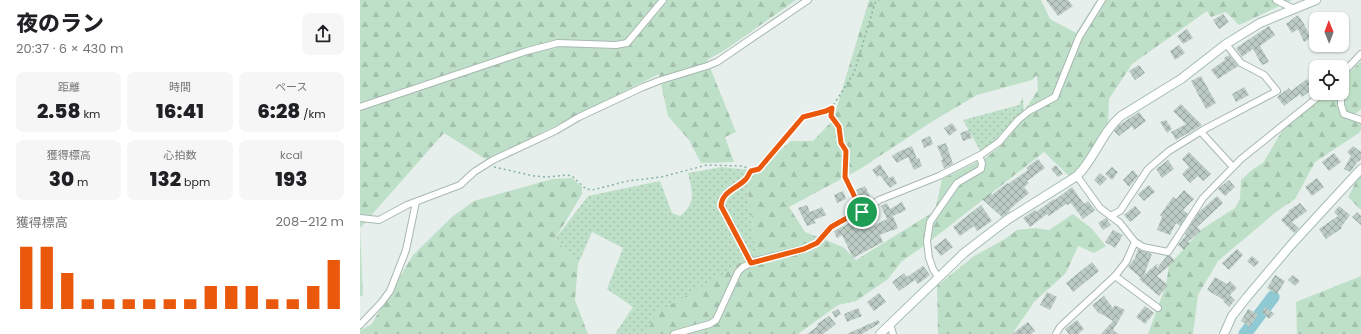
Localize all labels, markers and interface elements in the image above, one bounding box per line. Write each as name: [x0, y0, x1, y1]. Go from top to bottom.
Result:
text: 夜のラン: [16, 8, 104, 39]
north arrow: [1309, 12, 1349, 52]
map controls: [1309, 12, 1349, 100]
button: share: [302, 13, 344, 55]
text: 20:37 · 6 × 430 m: [16, 39, 123, 58]
button: locate: [1309, 60, 1349, 100]
text: 距離: [58, 79, 80, 95]
text: 時間: [169, 79, 191, 95]
text: ペース: [275, 79, 308, 95]
text: 2.58: [37, 97, 80, 125]
text: 16:41: [156, 97, 204, 125]
text: 6:28: [257, 97, 300, 125]
text: km: [80, 106, 100, 122]
text: /km: [300, 106, 326, 122]
text: 獲得標高: [47, 147, 91, 163]
text: 心拍数: [163, 147, 196, 163]
text: kcal: [280, 147, 303, 163]
text: 30: [49, 165, 74, 193]
text: 132: [150, 165, 181, 193]
text: 193: [275, 165, 307, 193]
text: m: [74, 174, 88, 190]
text: bpm: [181, 174, 210, 190]
pin: [845, 195, 879, 229]
icon: arrive: [851, 201, 873, 223]
text: 208–212 m: [275, 212, 344, 231]
text: 獲得標高: [16, 213, 68, 232]

